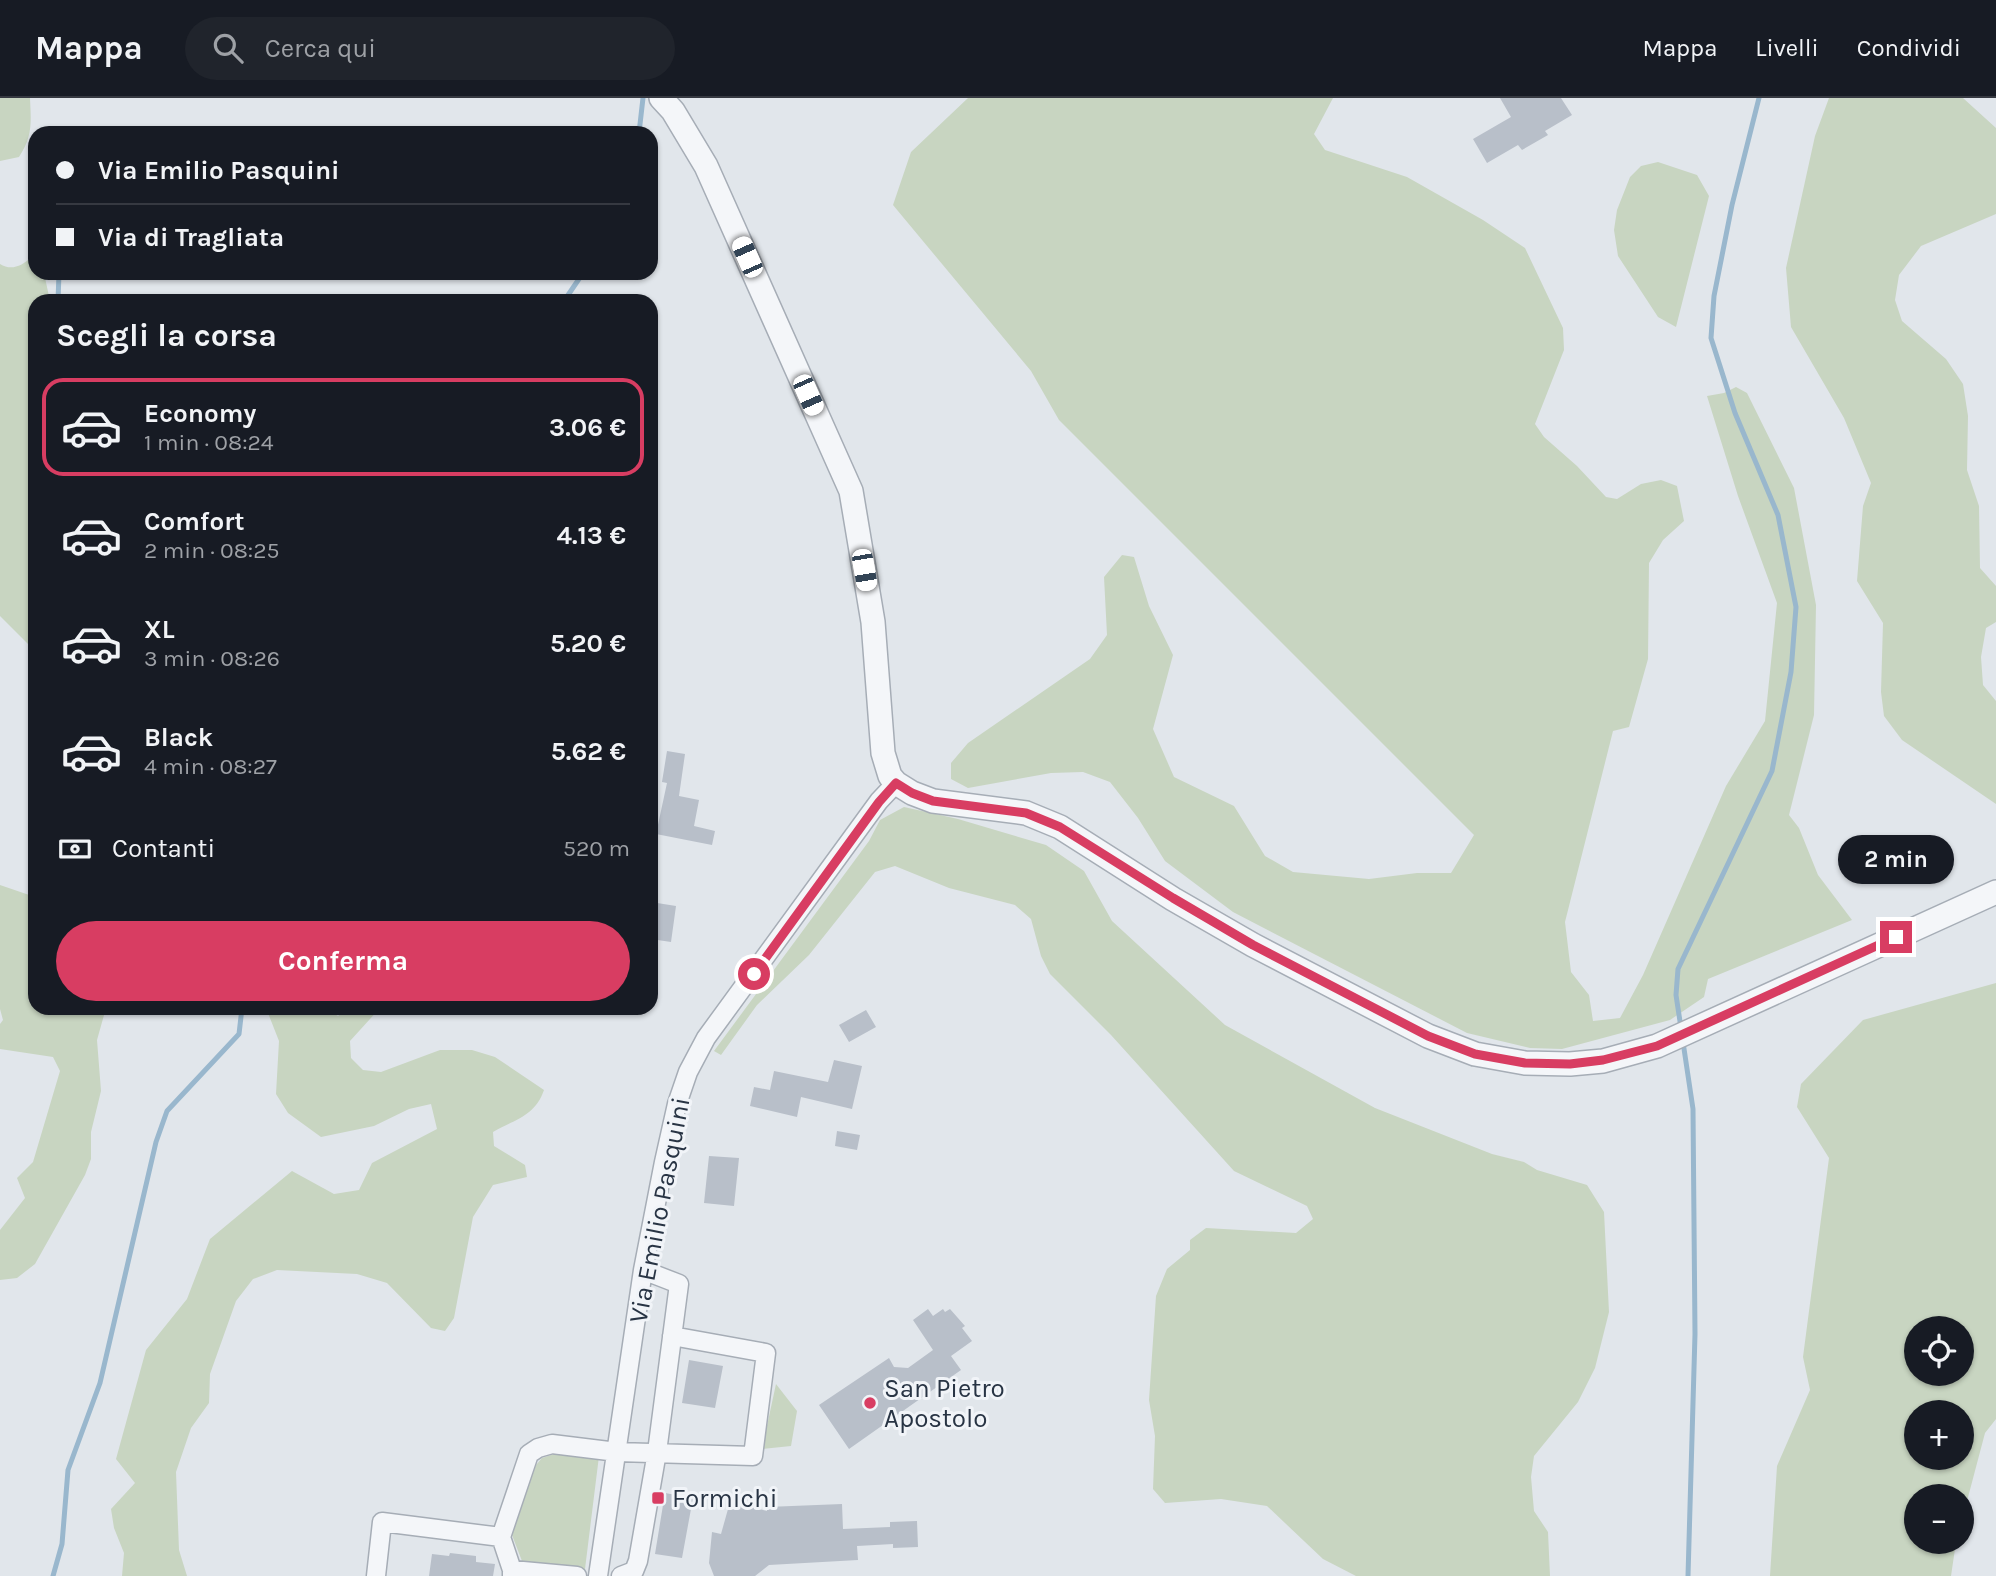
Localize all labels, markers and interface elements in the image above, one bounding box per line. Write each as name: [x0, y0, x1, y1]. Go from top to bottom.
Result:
search box: [185, 17, 675, 80]
text: Mappa: [35, 29, 143, 67]
icon: search: [209, 29, 247, 67]
text: Cerca qui: [265, 33, 376, 64]
text: Mappa: [1643, 34, 1717, 62]
text: Livelli: [1755, 34, 1819, 62]
text: Condividi: [1857, 34, 1961, 62]
text: Via Emilio Pasquini: [98, 155, 340, 186]
text: Via di Tragliata: [98, 222, 284, 253]
car: [729, 234, 766, 280]
text: Scegli la corsa: [56, 317, 277, 354]
car: [790, 372, 827, 418]
icon: car: [60, 396, 123, 459]
text: Economy: [144, 398, 256, 429]
text: 3.06 €: [549, 412, 626, 443]
text: 1 min · 08:24: [144, 429, 274, 456]
icon: car: [60, 504, 123, 567]
text: Comfort: [144, 506, 245, 537]
text: 4.13 €: [556, 520, 626, 551]
text: 2 min · 08:25: [144, 537, 279, 564]
car: [851, 547, 878, 593]
icon: car: [60, 612, 123, 675]
text: XL: [144, 614, 175, 645]
text: 5.20 €: [550, 628, 626, 659]
text: 3 min · 08:26: [144, 645, 280, 672]
icon: car: [60, 720, 123, 783]
text: Black: [144, 722, 213, 753]
text: 5.62 €: [551, 736, 626, 767]
text: 4 min · 08:27: [144, 753, 277, 780]
icon: cash: [56, 830, 94, 868]
text: Contanti: [112, 833, 215, 864]
text: 520 m: [563, 835, 630, 862]
callout: 2 min: [1838, 836, 1954, 884]
text: 2 min: [1864, 846, 1928, 873]
button: Conferma: [56, 921, 630, 1001]
route end: [1880, 921, 1912, 953]
route start: [738, 958, 770, 990]
street label: Via Emilio Pasquini: [622, 1095, 697, 1326]
map controls: [1904, 1316, 1974, 1554]
button: locate: [1904, 1316, 1974, 1386]
place label: San Pietro Apostolo: [884, 1373, 1005, 1434]
marker: San Pietro Apostolo: [862, 1395, 878, 1411]
button: +: [1904, 1400, 1974, 1470]
place label: Formichi: [672, 1483, 777, 1514]
button: −: [1904, 1484, 1974, 1554]
marker: Formichi: [650, 1490, 666, 1506]

